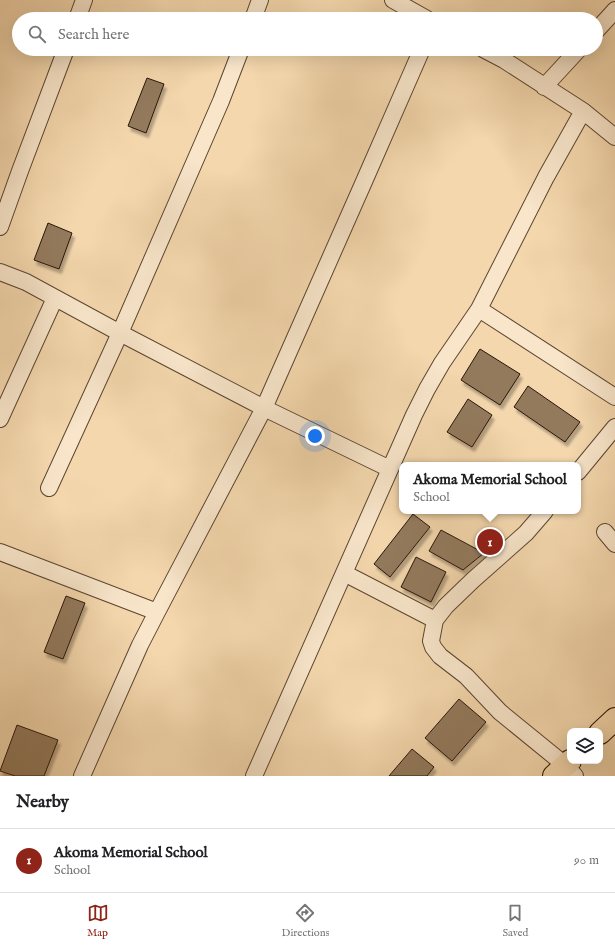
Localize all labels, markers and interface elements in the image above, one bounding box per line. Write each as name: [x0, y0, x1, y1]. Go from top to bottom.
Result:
search box: [12, 12, 603, 56]
icon: search: [26, 23, 48, 45]
text: Search here: [58, 25, 129, 44]
your location: [305, 426, 325, 446]
popup: [399, 462, 581, 514]
text: Akoma Memorial School: [413, 470, 567, 489]
text: School: [413, 489, 450, 506]
pin: 1: [477, 527, 503, 557]
map controls: [567, 728, 603, 764]
button: layers: [567, 728, 603, 764]
text: Nearby: [16, 792, 69, 813]
text: Akoma Memorial School: [54, 843, 208, 862]
text: 1: [27, 852, 31, 869]
text: 90 m: [574, 852, 599, 869]
text: School: [54, 862, 91, 879]
tab: Map: [87, 902, 109, 940]
tab: Directions: [282, 902, 329, 940]
tab: Saved: [502, 902, 528, 940]

